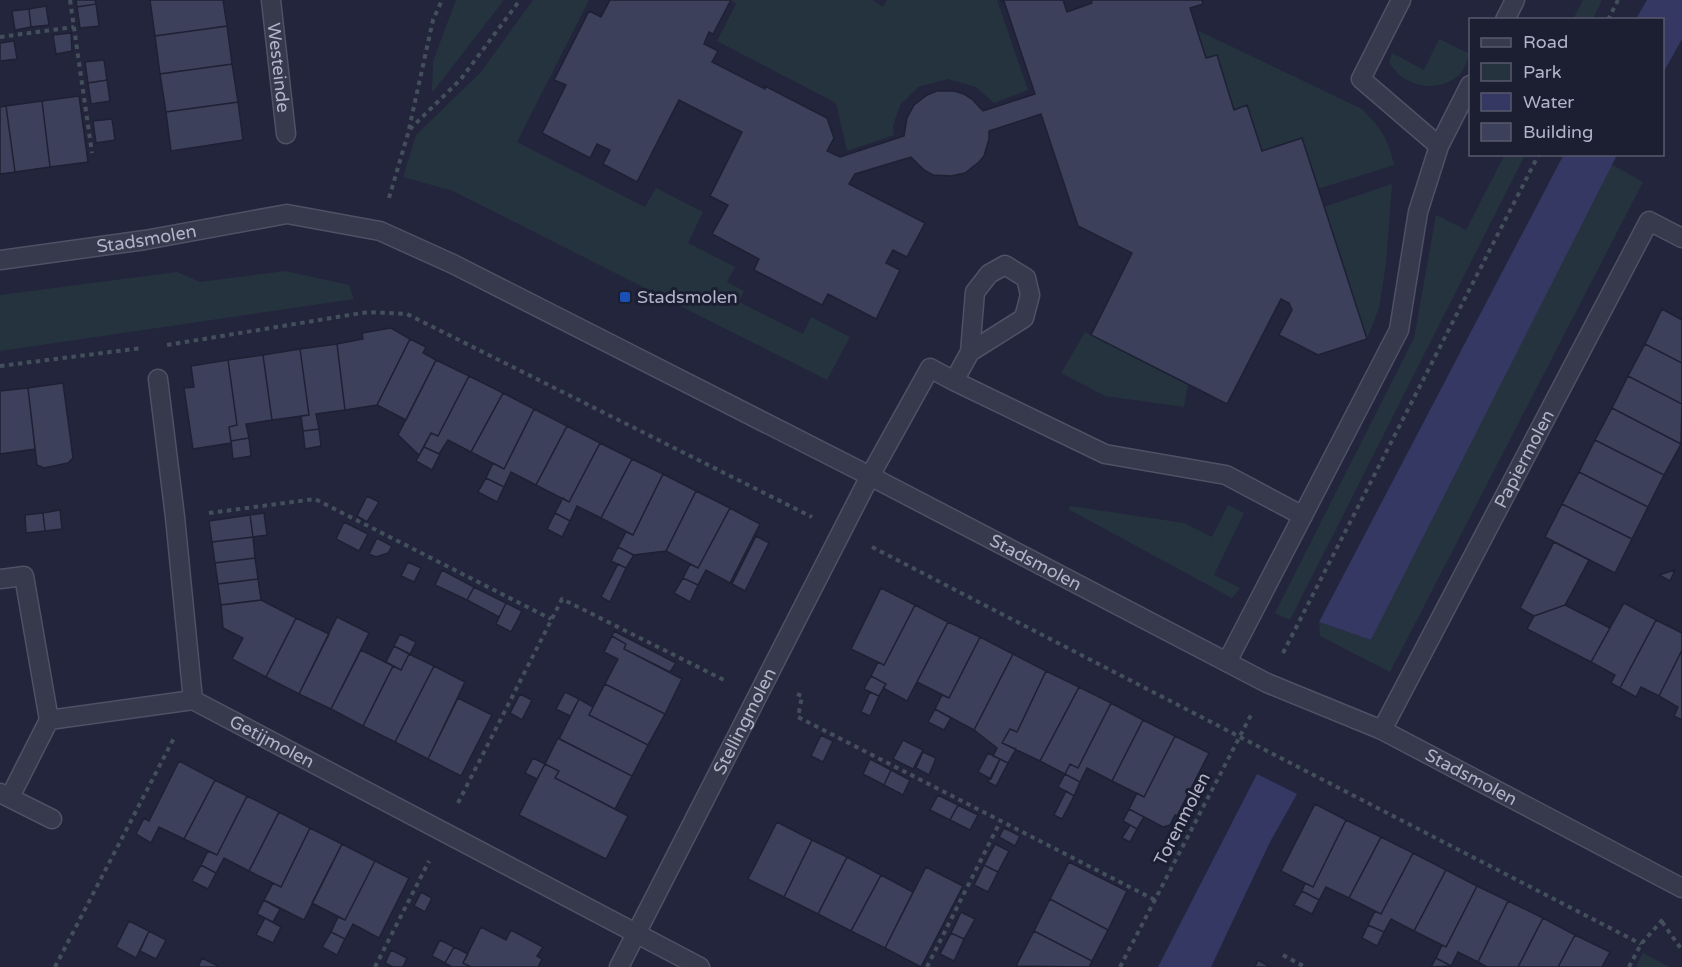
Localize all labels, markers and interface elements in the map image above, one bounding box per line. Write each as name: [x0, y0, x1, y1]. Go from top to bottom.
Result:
legend: [1469, 18, 1664, 156]
street label: Westeinde: [263, 22, 295, 114]
text: Road: [1523, 31, 1568, 53]
text: Park: [1523, 61, 1562, 83]
text: Water: [1523, 91, 1574, 113]
text: Building: [1523, 121, 1593, 143]
street label: Stadsmolen: [95, 220, 198, 258]
place label: Stadsmolen: [637, 286, 738, 308]
marker: Stadsmolen: [618, 290, 632, 304]
street label: Papiermolen: [1489, 406, 1559, 512]
street label: Stadsmolen: [986, 529, 1085, 595]
street label: Stellingmolen: [708, 664, 781, 778]
street label: Getijmolen: [226, 710, 318, 773]
street label: Stadsmolen: [1421, 744, 1521, 810]
street label: Torenmolen: [1149, 769, 1215, 869]

